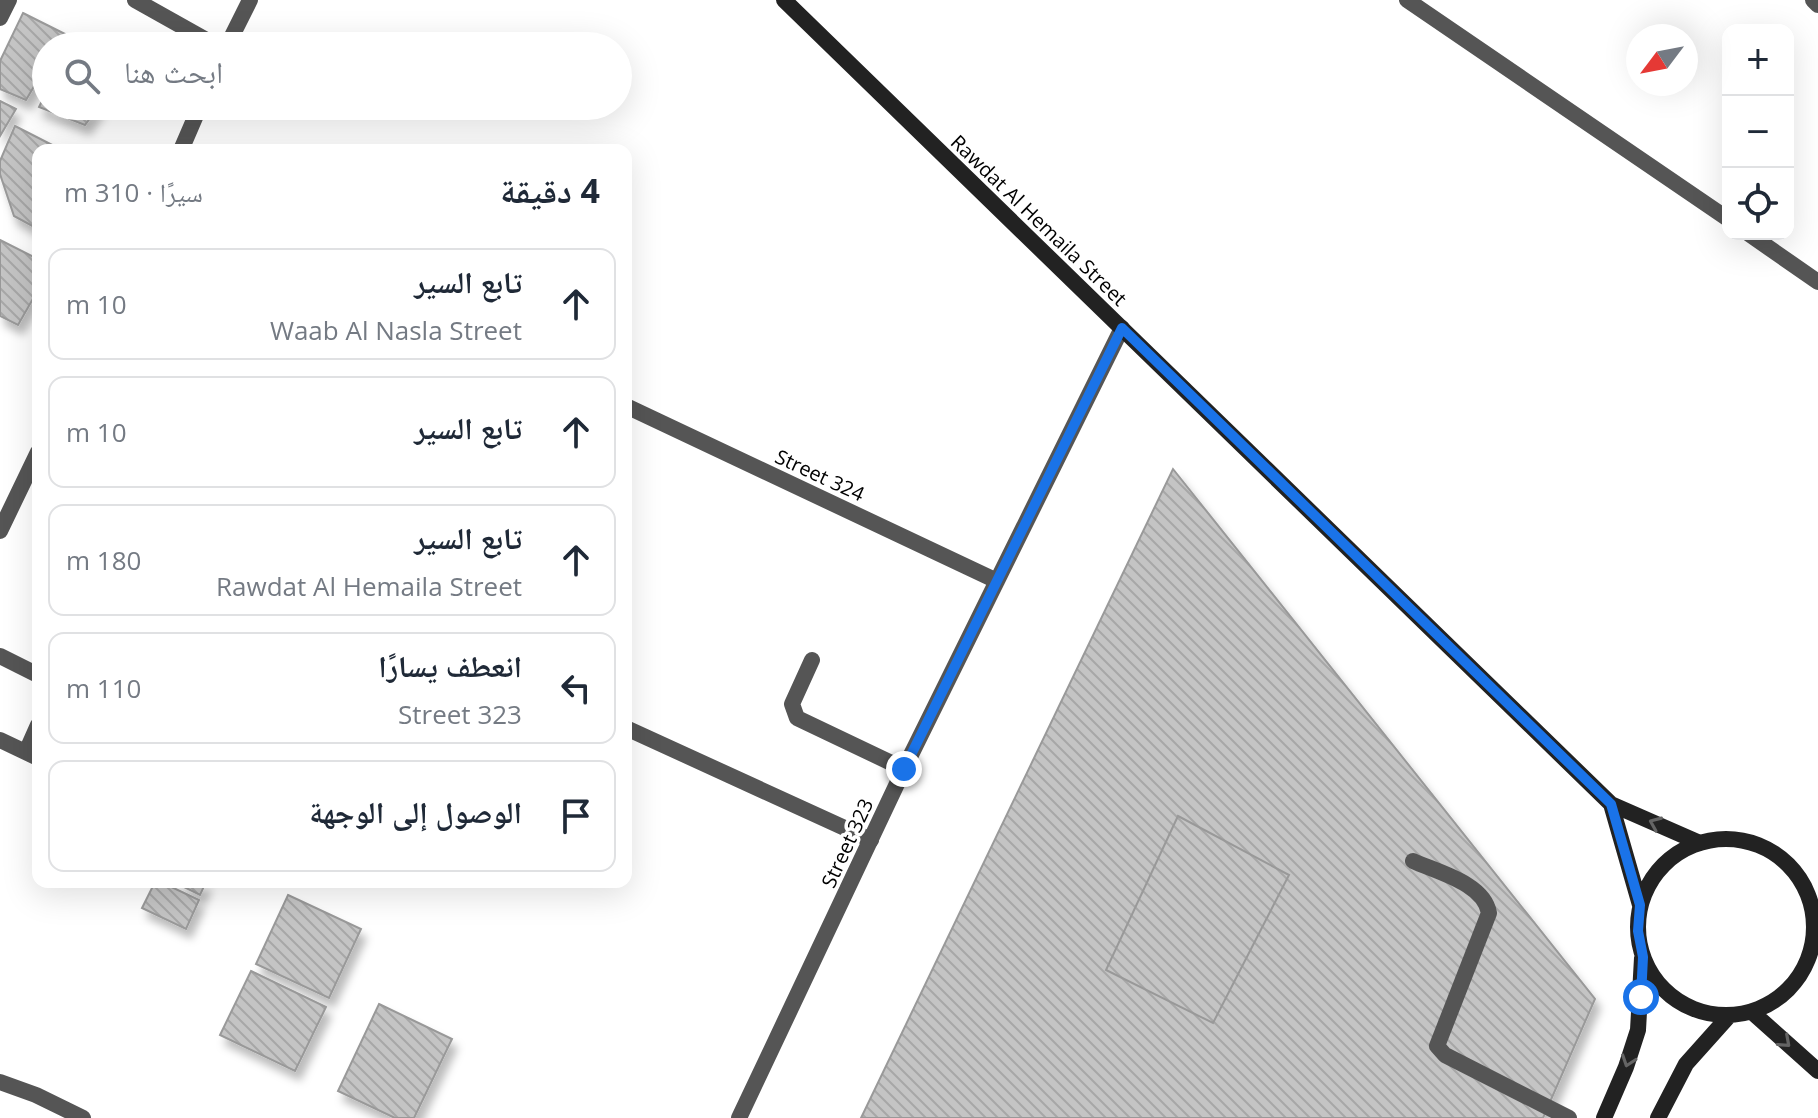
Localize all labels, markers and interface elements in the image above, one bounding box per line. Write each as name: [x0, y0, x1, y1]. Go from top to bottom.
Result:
north arrow: [1626, 24, 1698, 96]
map controls: [1722, 24, 1794, 240]
button: +: [1722, 24, 1794, 96]
search box: [32, 32, 632, 120]
text: ابحث هنا: [124, 51, 223, 92]
icon: search: [60, 54, 104, 98]
button: −: [1722, 96, 1794, 168]
street label: Rawdat Al Hemaila Street: [945, 129, 1133, 311]
text: 4 دقيقة: [500, 167, 600, 213]
button: locate: [1722, 168, 1794, 240]
text: سيرًا · 310 m: [64, 174, 203, 210]
text: تابع السير: [414, 261, 522, 302]
icon: ahead: [554, 282, 598, 326]
text: 10 m: [66, 286, 127, 322]
text: Waab Al Nasla Street: [270, 312, 522, 348]
text: تابع السير: [414, 407, 522, 448]
icon: ahead: [554, 410, 598, 454]
text: 10 m: [66, 414, 127, 450]
street label: Street 324: [771, 443, 869, 508]
text: تابع السير: [414, 517, 522, 558]
icon: ahead: [554, 538, 598, 582]
text: 180 m: [66, 542, 141, 578]
text: Rawdat Al Hemaila Street: [216, 568, 522, 604]
text: انعطف يسارًا: [378, 645, 522, 686]
icon: left: [554, 666, 598, 710]
text: 110 m: [66, 670, 141, 706]
text: Street 323: [398, 696, 522, 732]
route end: [886, 751, 922, 787]
text: الوصول إلى الوجهة: [309, 791, 522, 832]
icon: arrive: [554, 794, 598, 838]
street label: Street 323: [815, 794, 879, 892]
one-way arrow: [1649, 817, 1664, 833]
route start: [1623, 979, 1659, 1015]
one-way arrow: [1775, 1032, 1790, 1047]
one-way arrow: [1621, 1053, 1638, 1067]

